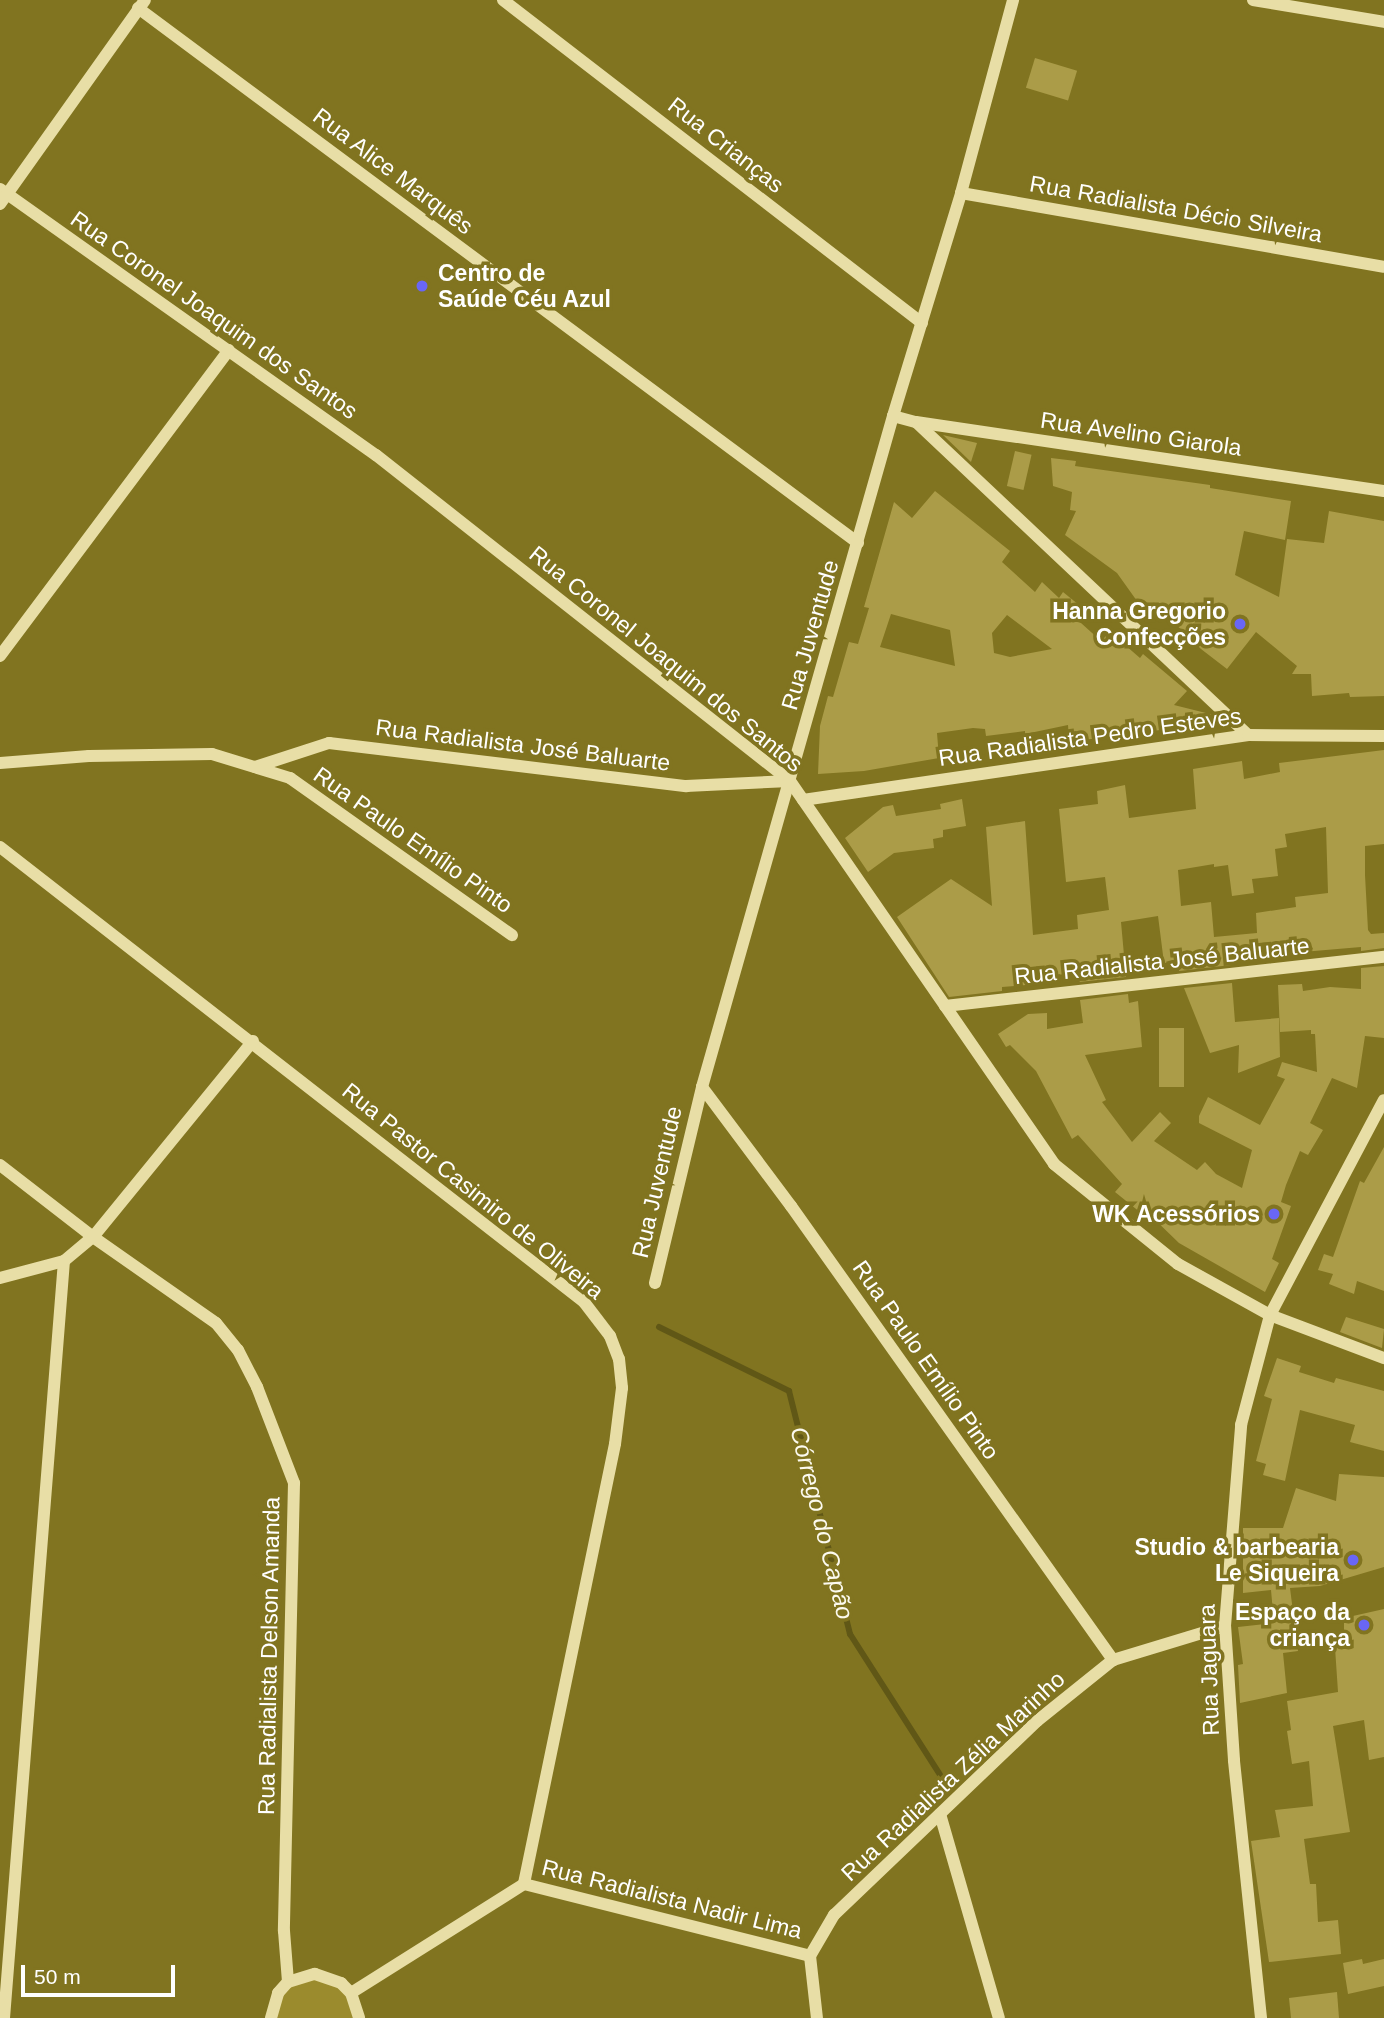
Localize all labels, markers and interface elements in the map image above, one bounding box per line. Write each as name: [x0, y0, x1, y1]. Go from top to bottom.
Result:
street label: Rua Crianças: [663, 91, 789, 199]
street label: Rua Alice Marquês: [307, 102, 479, 240]
street label: Rua Radialista Décio Silveira: [1028, 170, 1324, 248]
street label: Rua Coronel Joaquim dos Santos: [65, 205, 363, 425]
place label: Centro de Saúde Céu Azul: [438, 259, 612, 313]
marker: Centro de Saúde Céu Azul: [412, 276, 432, 296]
street label: Rua Avelino Giarola: [1038, 406, 1244, 462]
street label: Rua Coronel Joaquim dos Santos: [524, 540, 808, 778]
street label: Rua Juventude: [775, 557, 845, 713]
place label: Hanna Gregorio Confecções: [1052, 597, 1226, 651]
marker: Hanna Gregorio Confecções: [1232, 616, 1248, 632]
street label: Rua Radialista Pedro Esteves: [937, 702, 1243, 772]
street label: Rua Radialista José Baluarte: [374, 713, 672, 777]
street label: Rua Paulo Emílio Pinto: [308, 761, 518, 919]
street label: Rua Radialista José Baluarte: [1013, 932, 1311, 990]
street label: Rua Pastor Casimiro de Oliveira: [337, 1077, 609, 1305]
street label: Rua Juventude: [626, 1104, 688, 1260]
place label: WK Acessórios: [1091, 1200, 1260, 1228]
marker: WK Acessórios: [1266, 1206, 1282, 1222]
street label: Rua Paulo Emílio Pinto: [847, 1255, 1005, 1465]
water label: Córrego do Capão: [784, 1424, 860, 1622]
street label: Rua Radialista Delson Amanda: [252, 1496, 286, 1816]
place label: Studio & barbearia Le Siqueira: [1135, 1533, 1339, 1587]
marker: Studio & barbearia Le Siqueira: [1345, 1552, 1361, 1568]
place label: Espaço da criança: [1235, 1598, 1350, 1652]
street label: Rua Jaguara: [1193, 1604, 1225, 1736]
marker: Espaço da criança: [1356, 1617, 1372, 1633]
street label: Rua Radialista Zélia Marinho: [836, 1665, 1070, 1887]
street label: Rua Radialista Nadir Lima: [539, 1853, 805, 1945]
scale bar: [24, 1952, 178, 1996]
text: 50 m: [34, 1965, 81, 1988]

